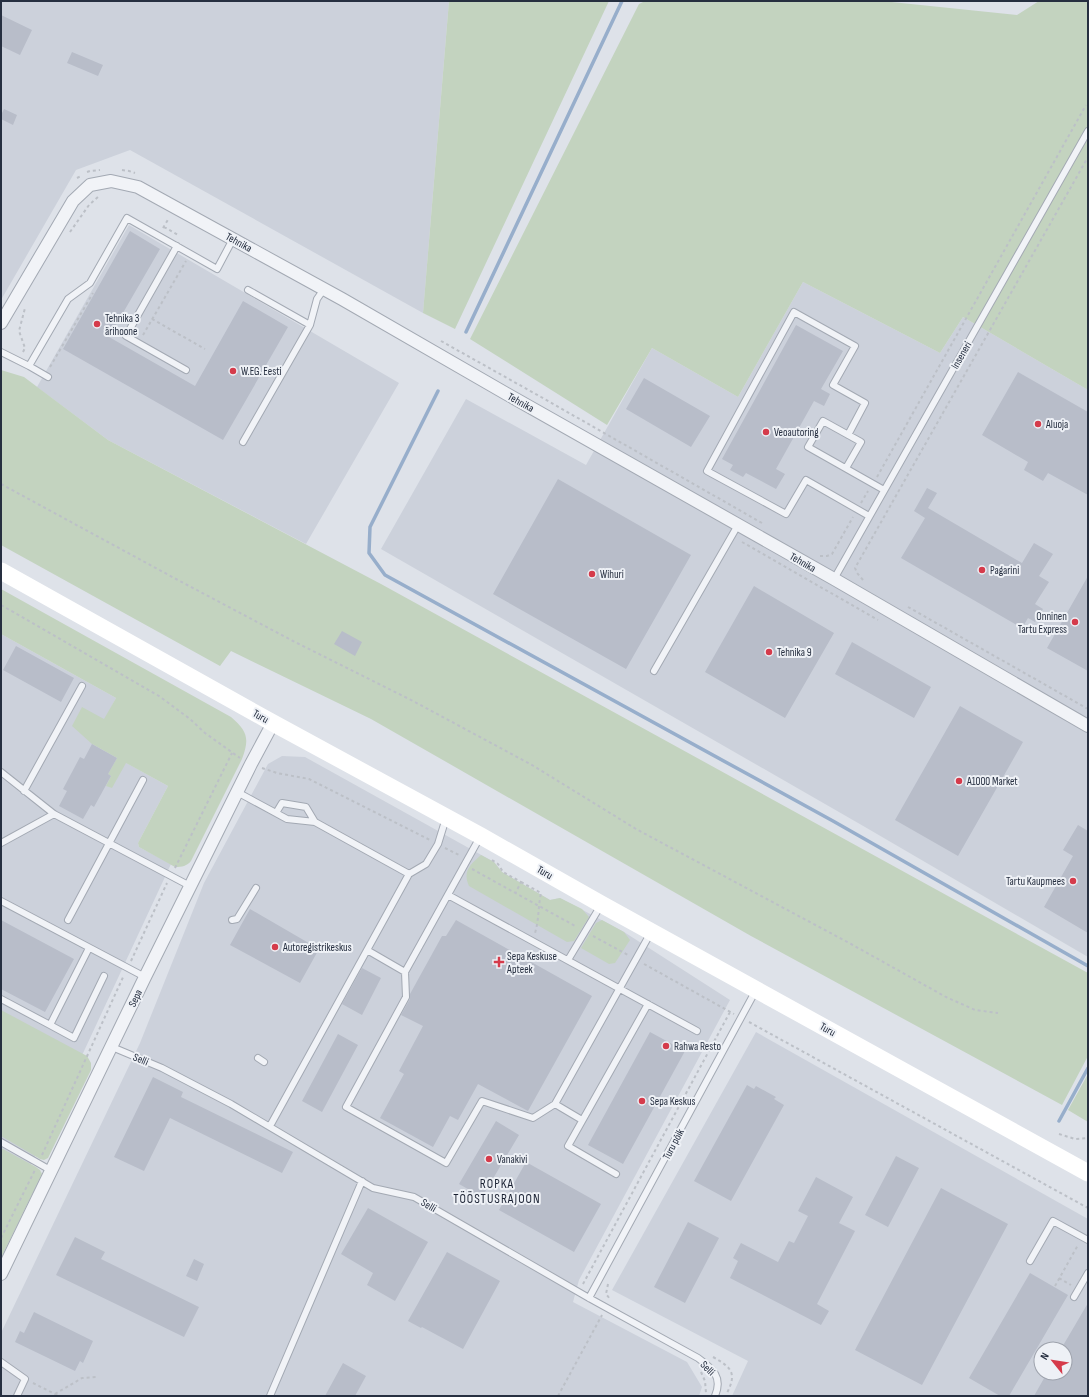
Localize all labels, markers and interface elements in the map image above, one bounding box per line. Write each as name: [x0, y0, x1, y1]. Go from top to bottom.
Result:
street label: Tehnika: [223, 230, 254, 255]
place label: Tehnika 3 ärihoone: [105, 312, 140, 338]
marker: Tehnika 3 ärihoone: [92, 319, 102, 329]
street label: Inseneri: [948, 339, 974, 371]
place label: W.EG. Eesti: [241, 365, 282, 378]
marker: W.EG. Eesti: [228, 366, 238, 376]
street label: Tehnika: [505, 390, 536, 415]
place label: Aluoja: [1045, 418, 1068, 431]
marker: Aluoja: [1033, 419, 1043, 429]
place label: Veoautoring: [774, 426, 819, 439]
marker: Veoautoring: [761, 427, 771, 437]
street label: Tehnika: [787, 550, 818, 575]
place label: Pagarini: [990, 564, 1019, 577]
marker: Pagarini: [977, 565, 987, 575]
place label: Wihuri: [600, 568, 624, 581]
marker: Wihuri: [587, 569, 597, 579]
place label: Onninen Tartu Express: [1018, 610, 1067, 636]
marker: Onninen Tartu Express: [1070, 617, 1080, 627]
place label: Tehnika 9: [777, 646, 812, 659]
marker: Tehnika 9: [764, 647, 774, 657]
street label: Turu: [251, 707, 271, 726]
place label: A1000 Market: [966, 775, 1018, 788]
marker: A1000 Market: [954, 776, 964, 786]
street label: Turu: [535, 863, 555, 882]
place label: Tartu Kaupmees: [1006, 875, 1065, 888]
marker: Tartu Kaupmees: [1068, 876, 1078, 886]
place label: Autoregistrikeskus: [282, 941, 352, 954]
marker: Autoregistrikeskus: [270, 942, 280, 952]
place label: Sepa Keskuse Apteek: [506, 950, 557, 976]
marker: Sepa Keskuse Apteek: [494, 957, 504, 967]
street label: Sepa: [126, 987, 145, 1009]
street label: Turu: [818, 1020, 838, 1039]
place label: Rahwa Resto: [674, 1040, 721, 1053]
marker: Rahwa Resto: [661, 1041, 671, 1051]
street label: Selli: [131, 1050, 150, 1068]
place label: Sepa Keskus: [650, 1095, 696, 1108]
marker: Sepa Keskus: [637, 1096, 647, 1106]
street label: Turu põik: [660, 1126, 687, 1162]
place label: Vanakivi: [497, 1153, 527, 1166]
marker: Vanakivi: [484, 1154, 494, 1164]
district label: ROPKA TÖÖSTUSRAJOON: [453, 1176, 541, 1207]
street label: Selli: [419, 1196, 439, 1215]
north arrow: [1033, 1341, 1073, 1381]
text: N: [1038, 1350, 1052, 1362]
street label: Selli: [698, 1358, 718, 1378]

